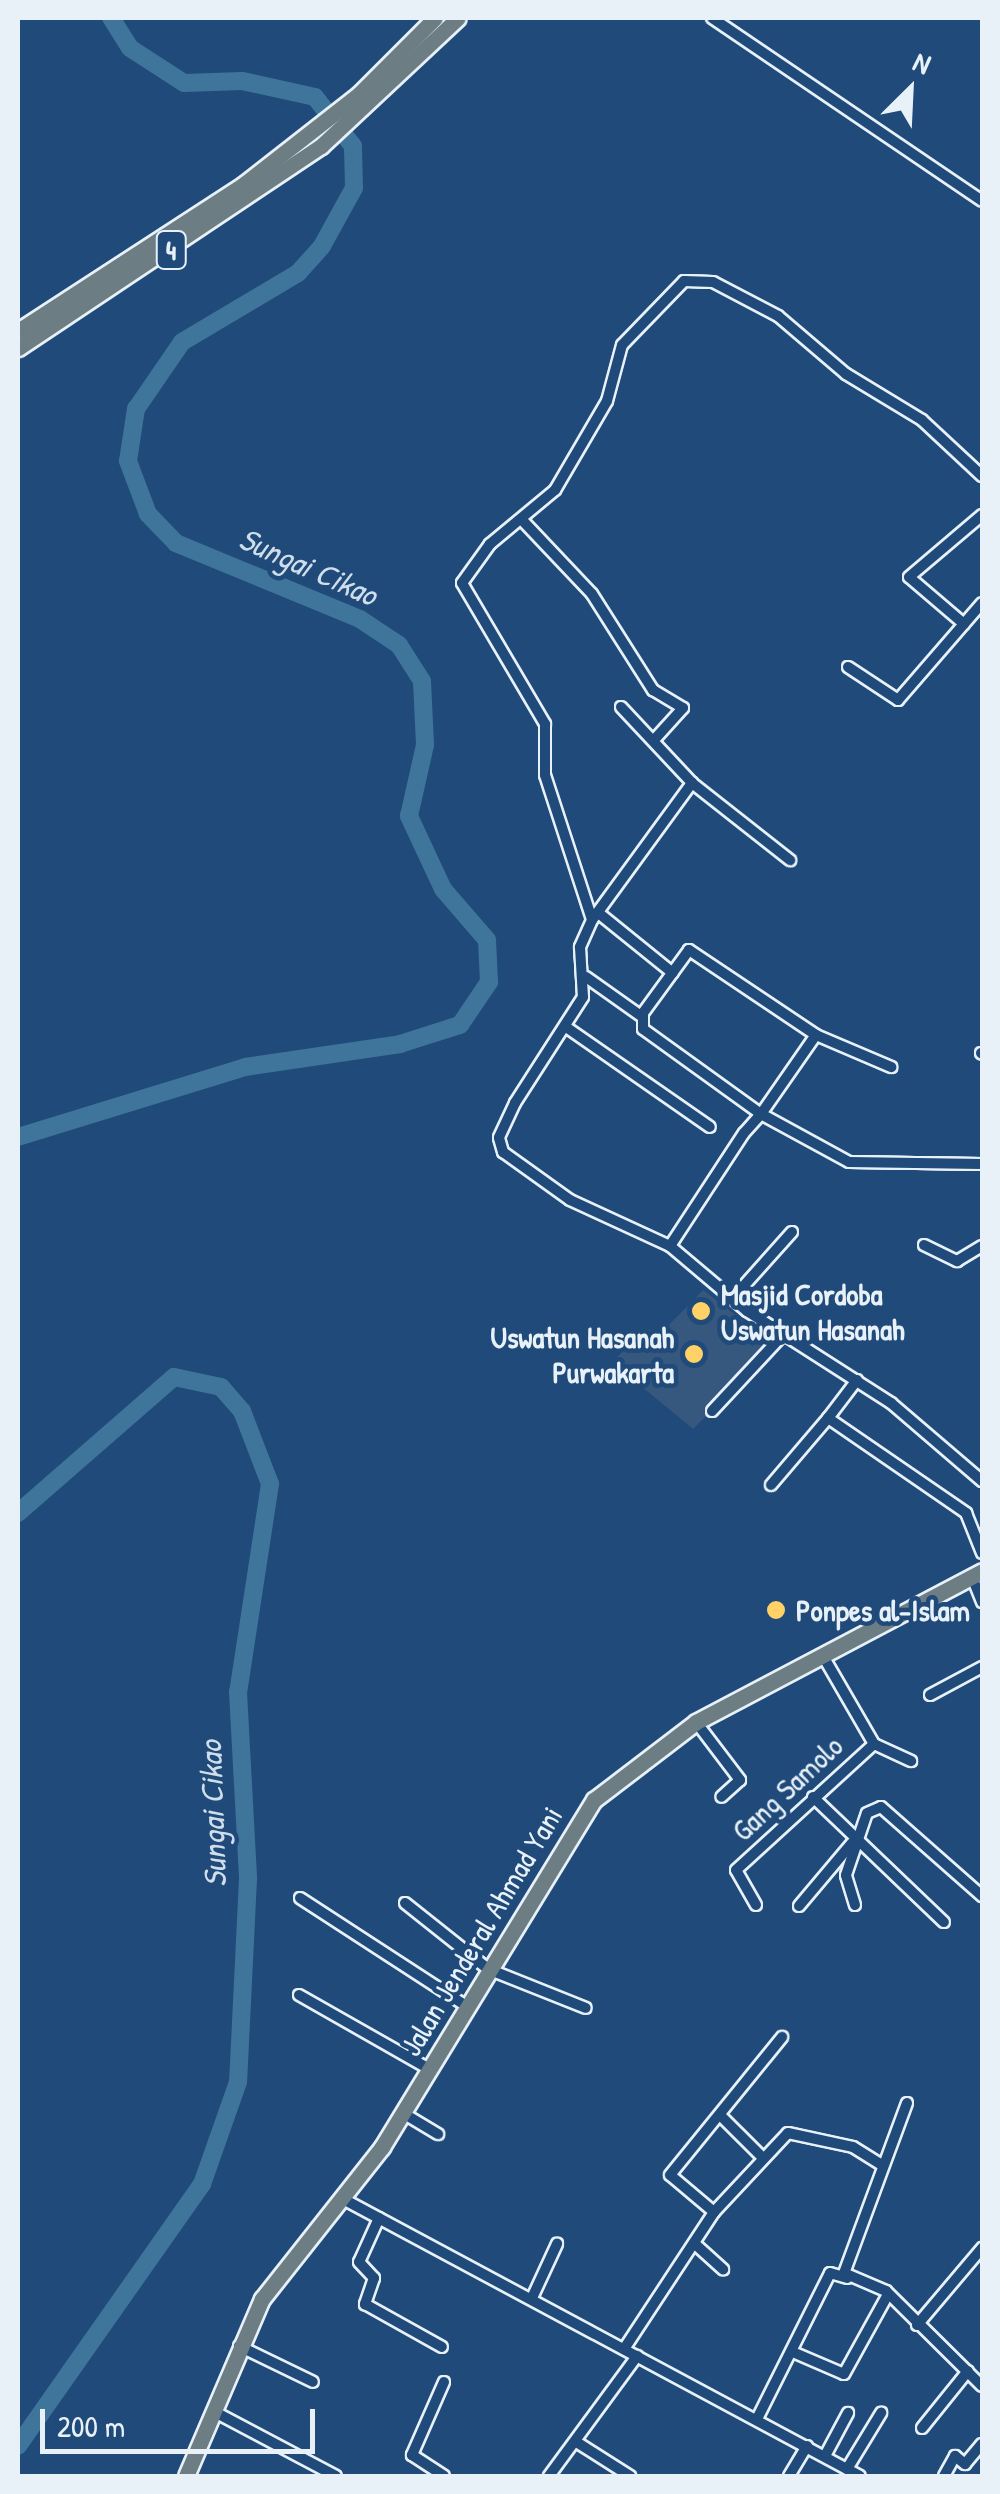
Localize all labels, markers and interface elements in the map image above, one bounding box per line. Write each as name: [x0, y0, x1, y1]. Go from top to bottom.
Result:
north arrow: [860, 40, 960, 140]
text: N: [908, 42, 937, 83]
road number: 4: [154, 227, 188, 273]
water label: Sungai Cikao: [233, 520, 383, 614]
place label: Masjid Cordoba Uswatun Hasanah: [721, 1276, 905, 1346]
marker: Masjid Cordoba Uswatun Hasanah: [690, 1300, 712, 1322]
place label: Uswatun Hasanah Purwakarta: [490, 1319, 674, 1390]
marker: Uswatun Hasanah Purwakarta: [683, 1343, 705, 1365]
place label: Ponpes al-Islam: [796, 1592, 970, 1628]
marker: Ponpes al-Islam: [765, 1599, 787, 1621]
street label: Gang Samolo: [724, 1728, 850, 1848]
water label: Sungai Cikao: [191, 1740, 235, 1888]
street label: Jalan Jenderal Ahmad Yani: [392, 1800, 570, 2062]
scale bar: [45, 2389, 320, 2451]
text: 200 m: [57, 2406, 125, 2446]

